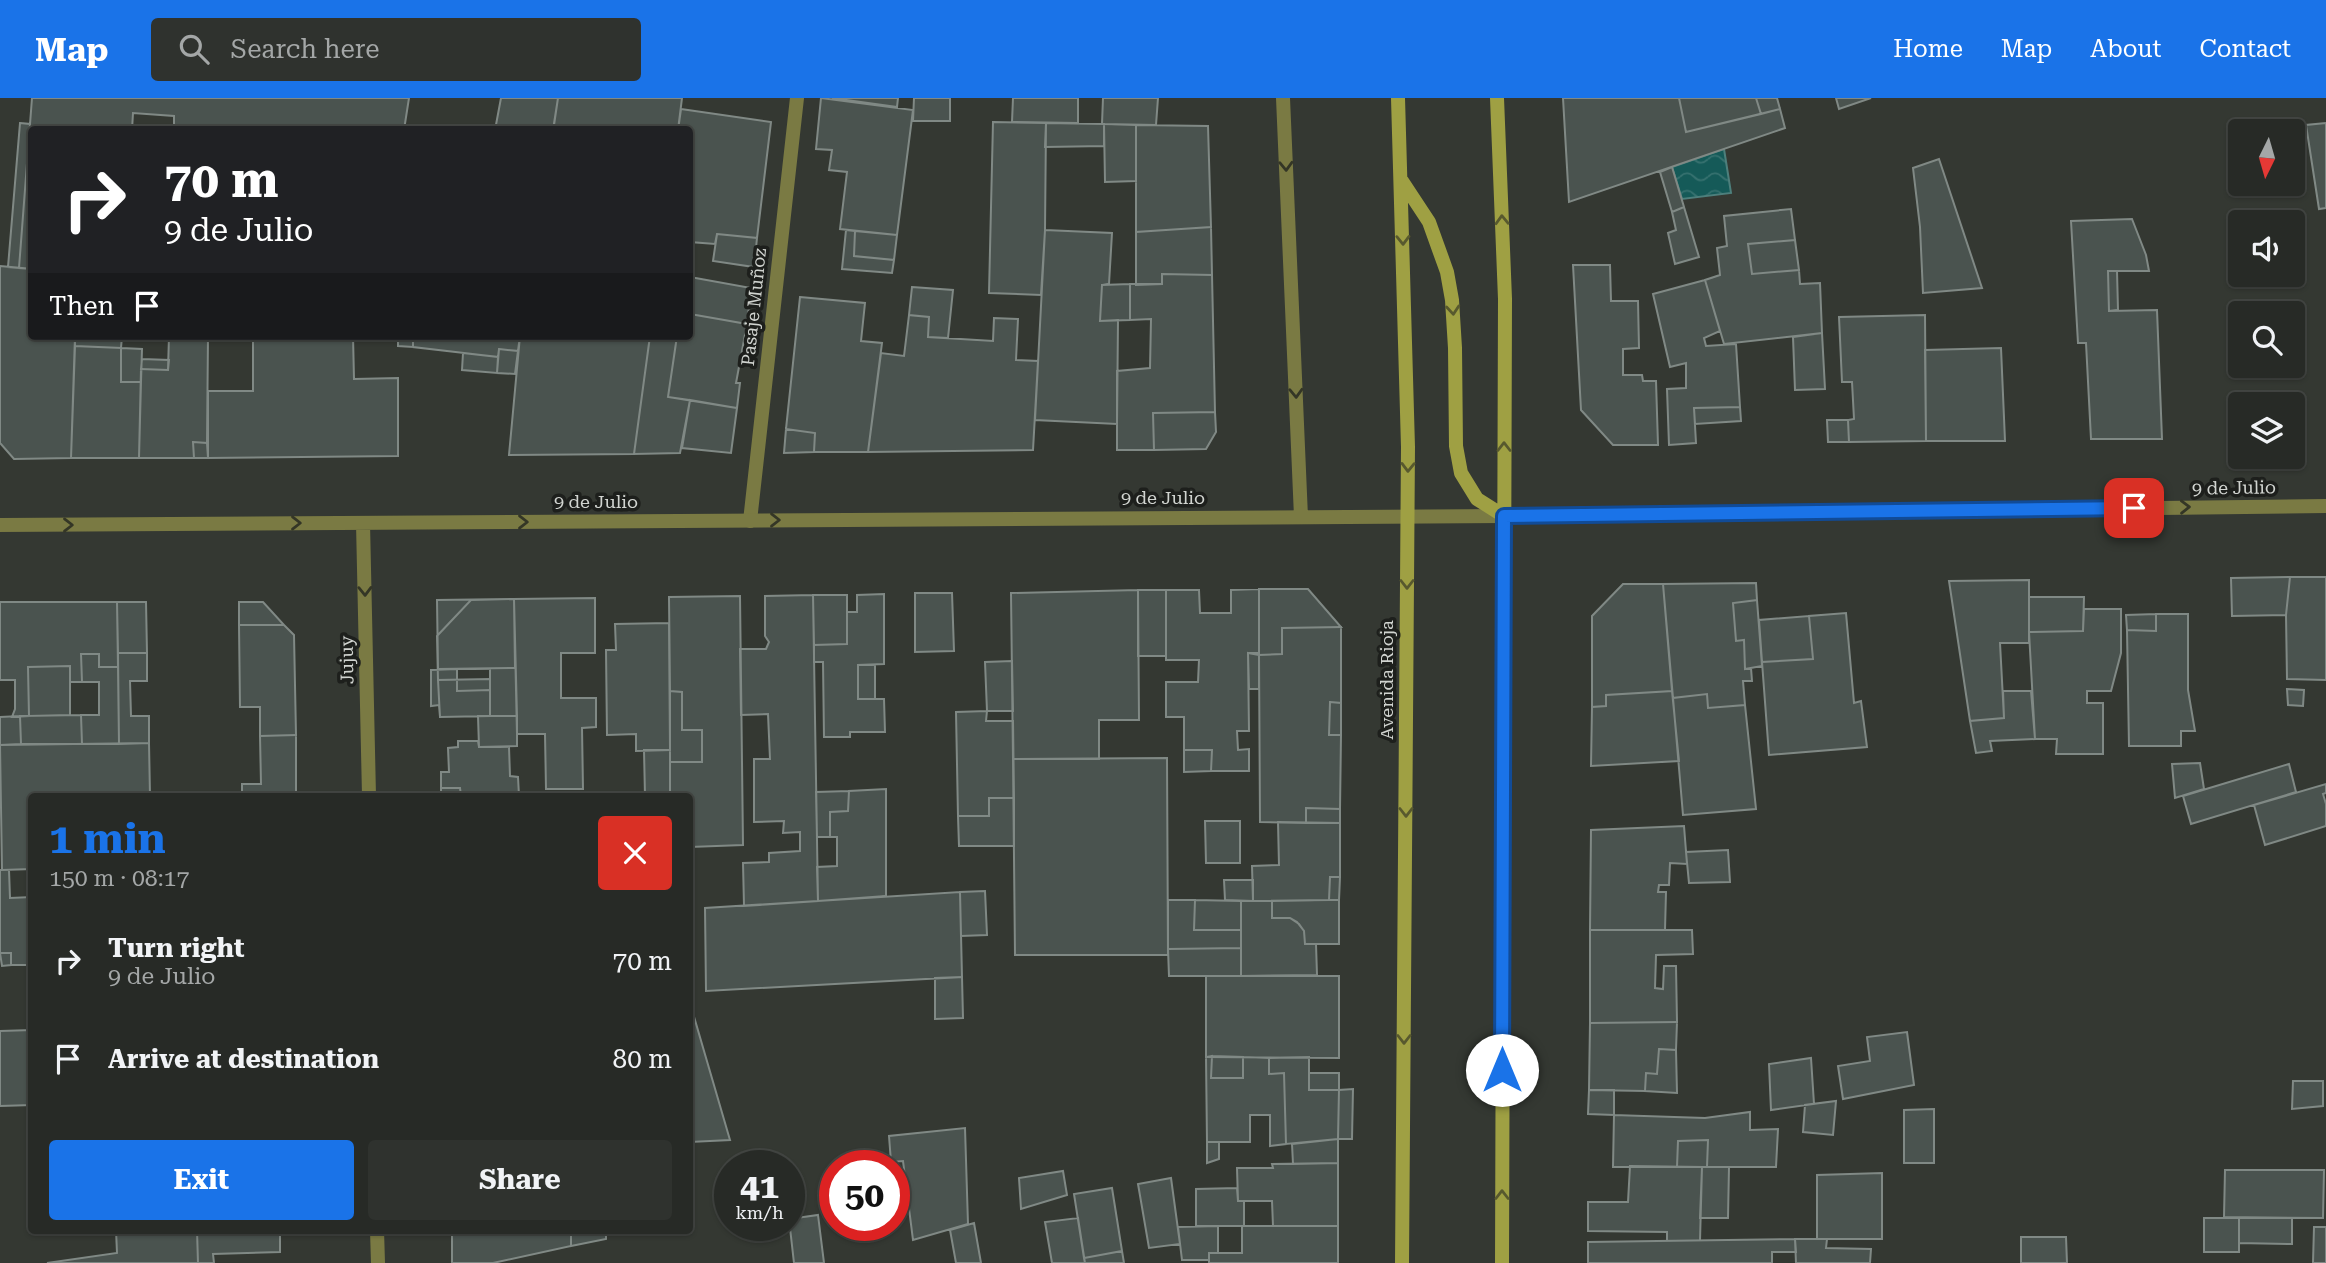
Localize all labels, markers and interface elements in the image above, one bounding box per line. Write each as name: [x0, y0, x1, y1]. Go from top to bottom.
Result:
search box: [151, 18, 641, 81]
text: Map: [35, 30, 109, 69]
icon: search: [175, 30, 213, 68]
text: Search here: [231, 34, 380, 64]
text: Home: [1893, 35, 1963, 63]
text: Map: [2001, 35, 2052, 63]
text: About: [2090, 35, 2161, 63]
text: Contact: [2199, 35, 2291, 63]
north arrow: [2228, 119, 2305, 196]
map controls: [2228, 119, 2305, 469]
text: 70 m: [164, 152, 279, 209]
icon: right: [49, 154, 140, 245]
one-way arrow: [1279, 161, 1294, 172]
button: sound: [2228, 210, 2305, 287]
text: 9 de Julio: [164, 211, 314, 249]
one-way arrow: [1494, 214, 1509, 225]
one-way arrow: [1395, 235, 1411, 245]
street label: Pasaje Muñoz: [737, 247, 770, 367]
icon: arrive: [128, 287, 166, 325]
text: Then: [49, 291, 114, 321]
button: search: [2228, 301, 2305, 378]
one-way arrow: [1445, 305, 1460, 316]
one-way arrow: [1288, 388, 1303, 399]
button: layers: [2228, 392, 2305, 469]
one-way arrow: [1496, 442, 1512, 452]
one-way arrow: [1400, 462, 1416, 473]
street label: 9 de Julio: [2192, 476, 2276, 499]
pin: [2104, 478, 2164, 538]
street label: 9 de Julio: [1121, 487, 1205, 508]
icon: arrive: [2115, 489, 2153, 527]
street label: 9 de Julio: [554, 491, 638, 512]
one-way arrow: [2179, 500, 2190, 515]
one-way arrow: [770, 512, 781, 528]
one-way arrow: [518, 514, 529, 530]
one-way arrow: [291, 515, 301, 531]
one-way arrow: [63, 517, 74, 533]
one-way arrow: [1399, 580, 1415, 590]
one-way arrow: [357, 586, 373, 597]
street label: Avenida Rioja: [1376, 620, 1397, 740]
street label: Jujuy: [336, 635, 357, 684]
one-way arrow: [1398, 807, 1413, 818]
text: 1 min: [49, 814, 166, 863]
button: close: [598, 816, 672, 890]
text: 150 m · 08:17: [49, 865, 189, 892]
text: Turn right: [108, 933, 244, 963]
icon: right: [49, 942, 87, 980]
text: 70 m: [613, 946, 672, 976]
text: 9 de Julio: [108, 963, 215, 990]
position arrow: [1465, 1033, 1539, 1107]
one-way arrow: [1396, 1035, 1412, 1045]
icon: arrive: [49, 1040, 87, 1078]
text: Arrive at destination: [108, 1044, 379, 1074]
text: 80 m: [613, 1044, 672, 1074]
button: Exit: [49, 1140, 354, 1220]
button: Share: [368, 1140, 672, 1220]
speed limit sign: 50: [819, 1150, 910, 1241]
text: 41: [740, 1166, 779, 1207]
one-way arrow: [1494, 1189, 1510, 1200]
text: km/h: [735, 1202, 784, 1223]

